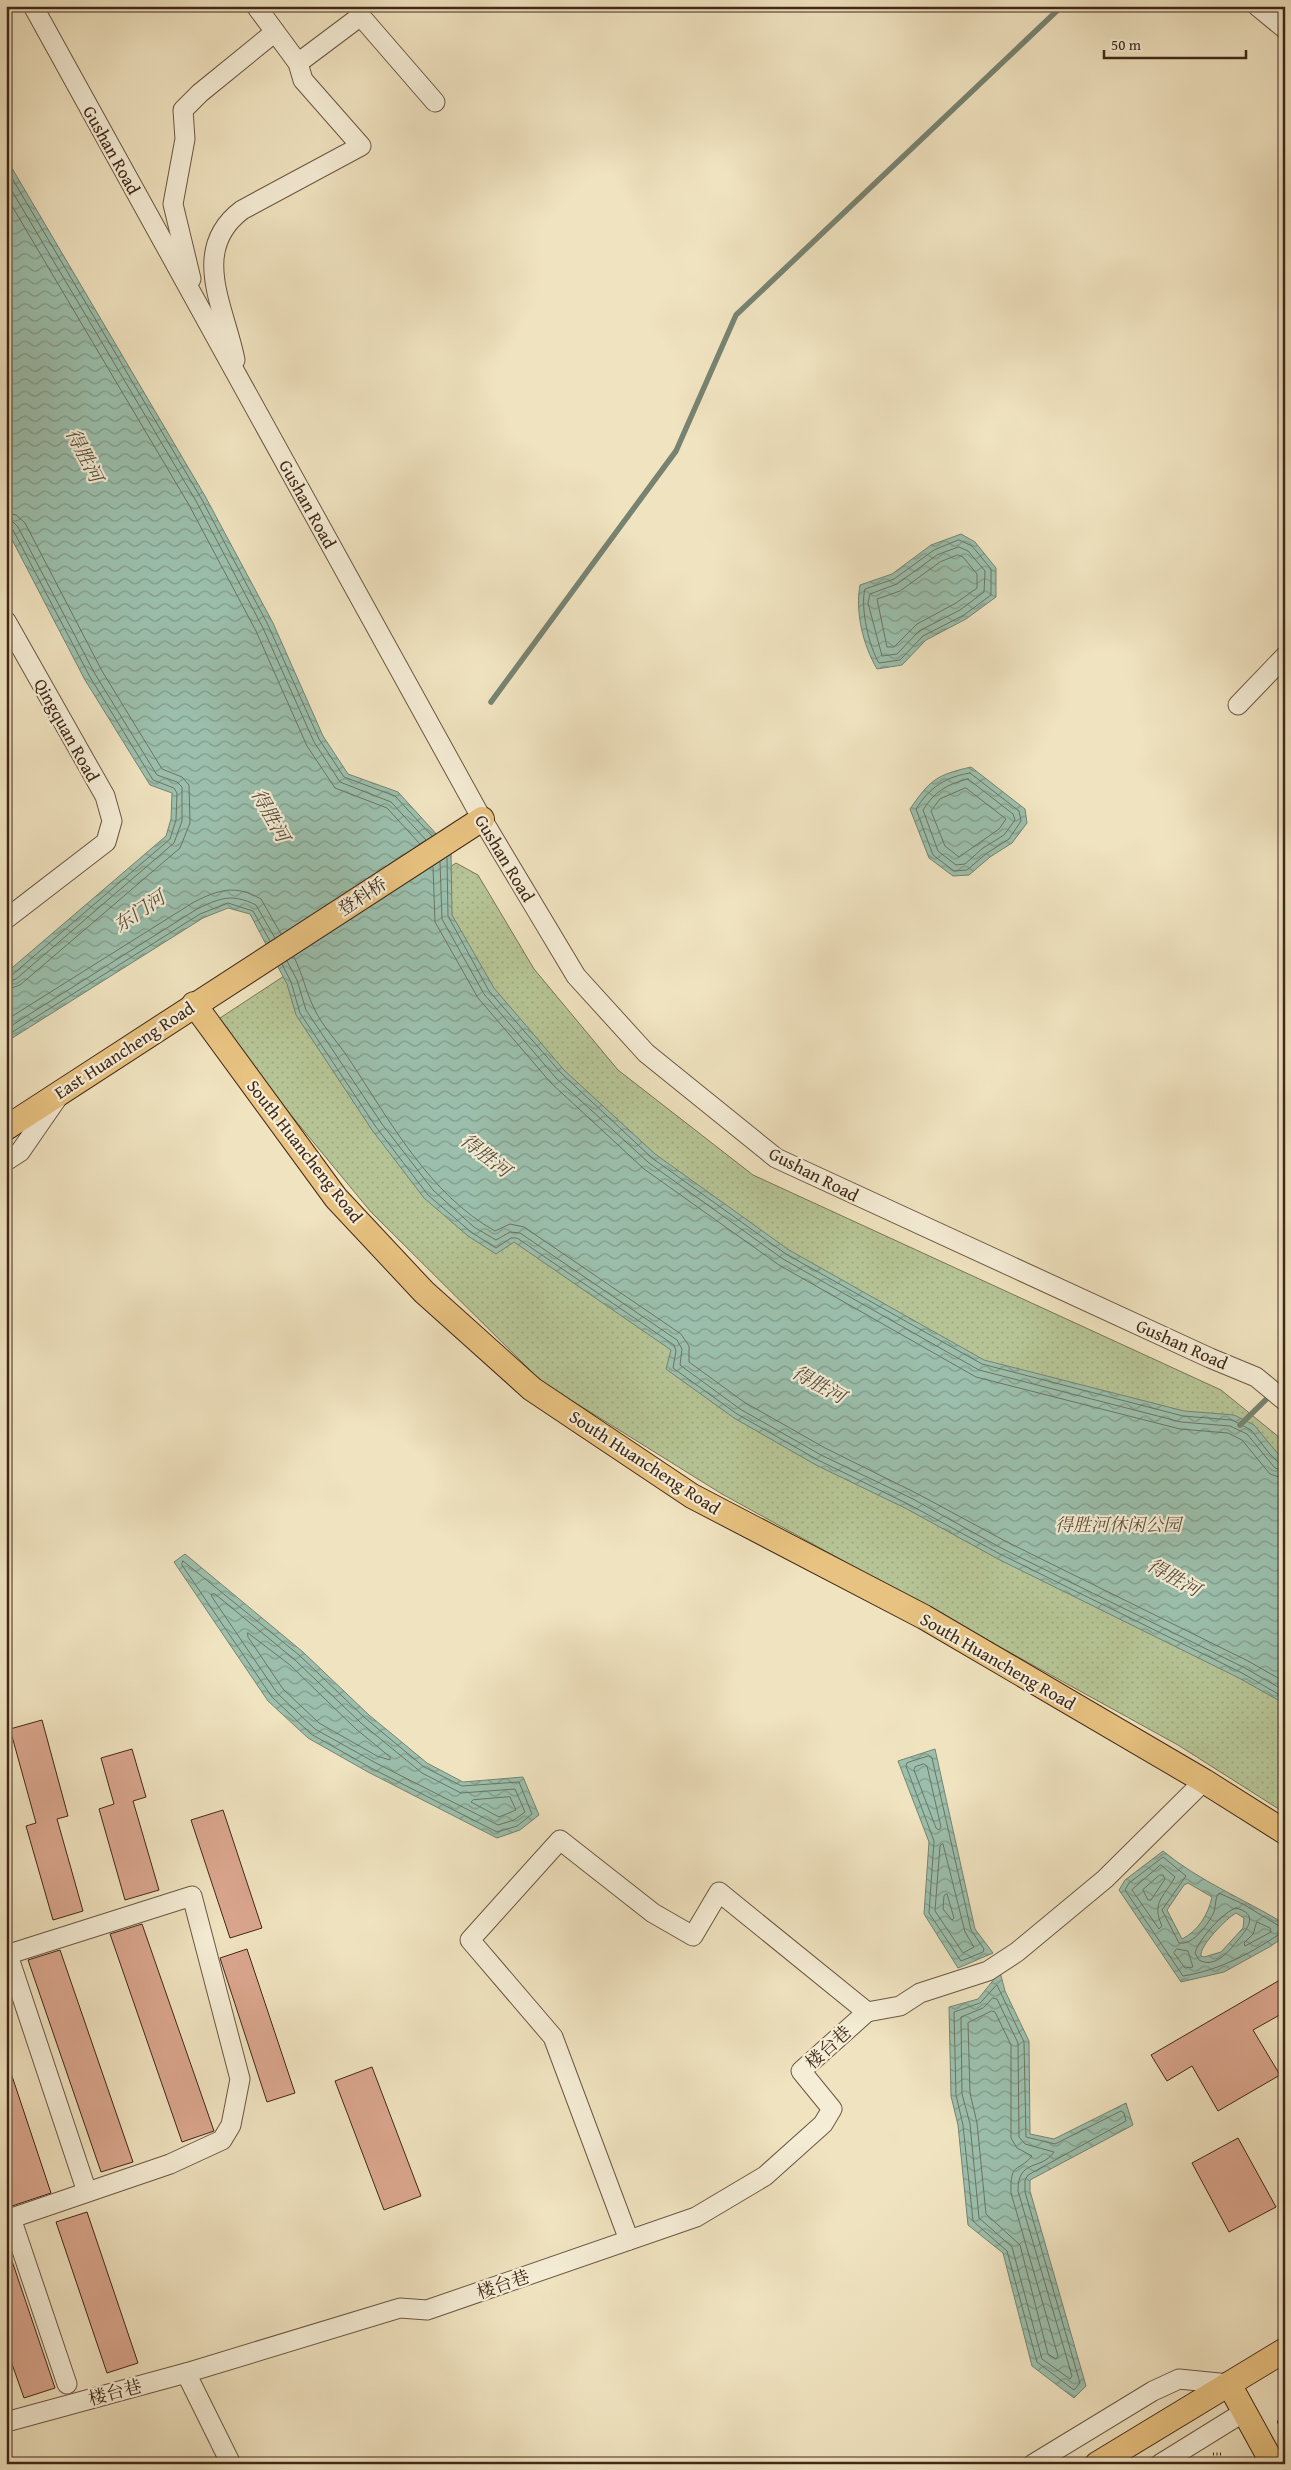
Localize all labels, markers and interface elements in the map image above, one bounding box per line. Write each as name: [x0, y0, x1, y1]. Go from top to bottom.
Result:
scale bar: [1104, 28, 1246, 60]
text: 50 m: [1111, 34, 1142, 55]
street label: Gushan Road: [76, 101, 148, 200]
water label: 得胜河: [60, 423, 112, 489]
street label: Gushan Road: [272, 455, 344, 554]
street label: Qingquan Road: [27, 673, 107, 787]
water label: 得胜河: [245, 783, 299, 849]
street label: Gushan Road: [468, 809, 542, 907]
street label: 登科桥: [332, 870, 392, 922]
water label: 东门河: [108, 882, 173, 939]
street label: East Huancheng Road: [49, 994, 200, 1106]
street label: South Huancheng Road: [240, 1074, 370, 1229]
water label: 得胜河: [455, 1126, 519, 1185]
street label: Gushan Road: [764, 1140, 864, 1208]
street label: Gushan Road: [1132, 1312, 1233, 1376]
water label: 得胜河: [787, 1358, 853, 1412]
street label: South Huancheng Road: [564, 1403, 726, 1521]
park label: 得胜河休闲公园: [1055, 1511, 1184, 1538]
water label: 得胜河: [1142, 1551, 1208, 1605]
street label: South Huancheng Road: [915, 1605, 1081, 1717]
street label: 楼台巷: [799, 2019, 857, 2075]
street label: 楼台巷: [473, 2262, 533, 2306]
street label: 楼台巷: [85, 2372, 145, 2412]

